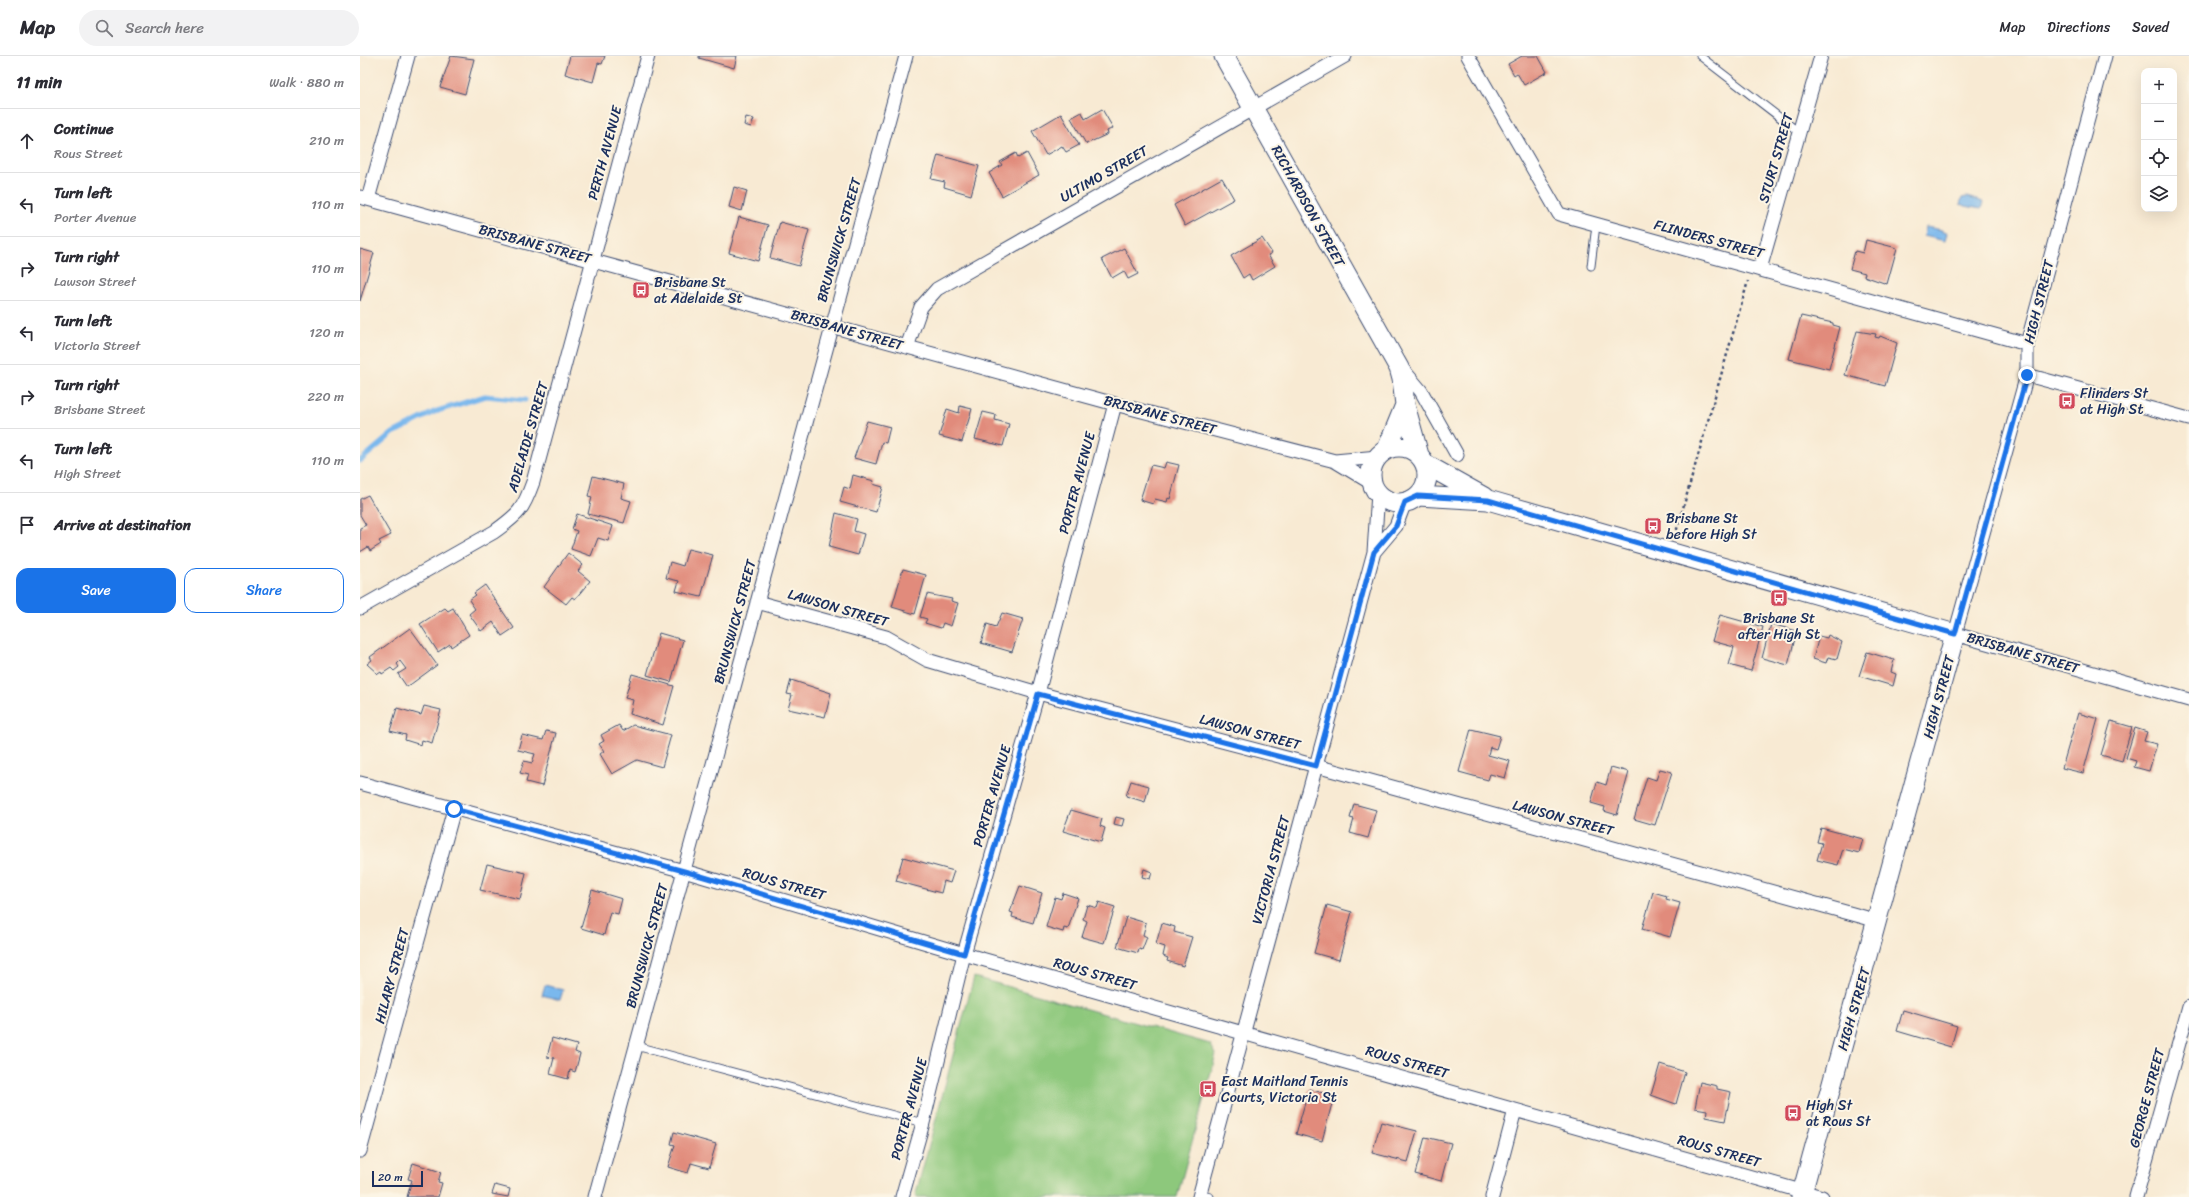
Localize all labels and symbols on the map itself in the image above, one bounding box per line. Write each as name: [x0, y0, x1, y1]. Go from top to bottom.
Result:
street label: PERTH AVENUE: [580, 102, 630, 203]
street label: STURT STREET: [1751, 109, 1801, 206]
street label: ULTIMO STREET: [1055, 138, 1154, 209]
street label: RICHARDSON STREET: [1264, 141, 1353, 273]
street label: BRUNSWICK STREET: [809, 173, 869, 305]
street label: FLINDERS STREET: [1651, 212, 1768, 266]
street label: BRISBANE STREET: [476, 217, 595, 271]
street label: HIGH STREET: [2017, 256, 2062, 347]
place label: Brisbane St at Adelaide St: [654, 270, 743, 311]
bus stop icon: Brisbane St at Adelaide St: [631, 280, 651, 300]
street label: BRISBANE STREET: [788, 302, 907, 358]
route end: [2018, 366, 2036, 384]
street label: ADELAIDE STREET: [500, 378, 556, 496]
place label: Flinders St at High St: [2080, 381, 2149, 422]
street label: BRISBANE STREET: [1101, 388, 1220, 442]
bus stop icon: Flinders St at High St: [2057, 391, 2077, 411]
street label: PORTER AVENUE: [1051, 428, 1103, 537]
place label: Brisbane St before High St: [1666, 506, 1758, 547]
bus stop icon: Brisbane St before High St: [1643, 516, 1663, 536]
street label: BRUNSWICK STREET: [706, 555, 764, 687]
street label: LAWSON STREET: [785, 582, 893, 635]
bus stop icon: Brisbane St after High St: [1769, 588, 1789, 608]
place label: Brisbane St after High St: [1738, 606, 1820, 647]
street label: BRISBANE STREET: [1964, 625, 2083, 681]
street label: HIGH STREET: [1916, 651, 1962, 742]
street label: LAWSON STREET: [1197, 707, 1305, 758]
street label: PORTER AVENUE: [966, 741, 1019, 850]
street label: LAWSON STREET: [1510, 793, 1618, 844]
route start: [445, 800, 463, 818]
street label: VICTORIA STREET: [1245, 811, 1298, 927]
street label: ROUS STREET: [740, 860, 830, 908]
street label: BRUNSWICK STREET: [618, 879, 676, 1011]
street label: HILARY STREET: [367, 924, 417, 1027]
street label: ROUS STREET: [1051, 950, 1141, 998]
street label: HIGH STREET: [1830, 963, 1878, 1054]
street label: ROUS STREET: [1363, 1038, 1453, 1086]
street label: GEORGE STREET: [2122, 1044, 2173, 1151]
street label: PORTER AVENUE: [883, 1054, 935, 1163]
place label: East Maitland Tennis Courts, Victoria St: [1221, 1069, 1348, 1110]
bus stop icon: East Maitland Tennis Courts, Victoria St: [1198, 1079, 1218, 1099]
place label: High St at Rous St: [1806, 1093, 1872, 1134]
bus stop icon: High St at Rous St: [1783, 1103, 1803, 1123]
street label: ROUS STREET: [1675, 1127, 1765, 1175]
scale bar: [372, 1169, 423, 1188]

